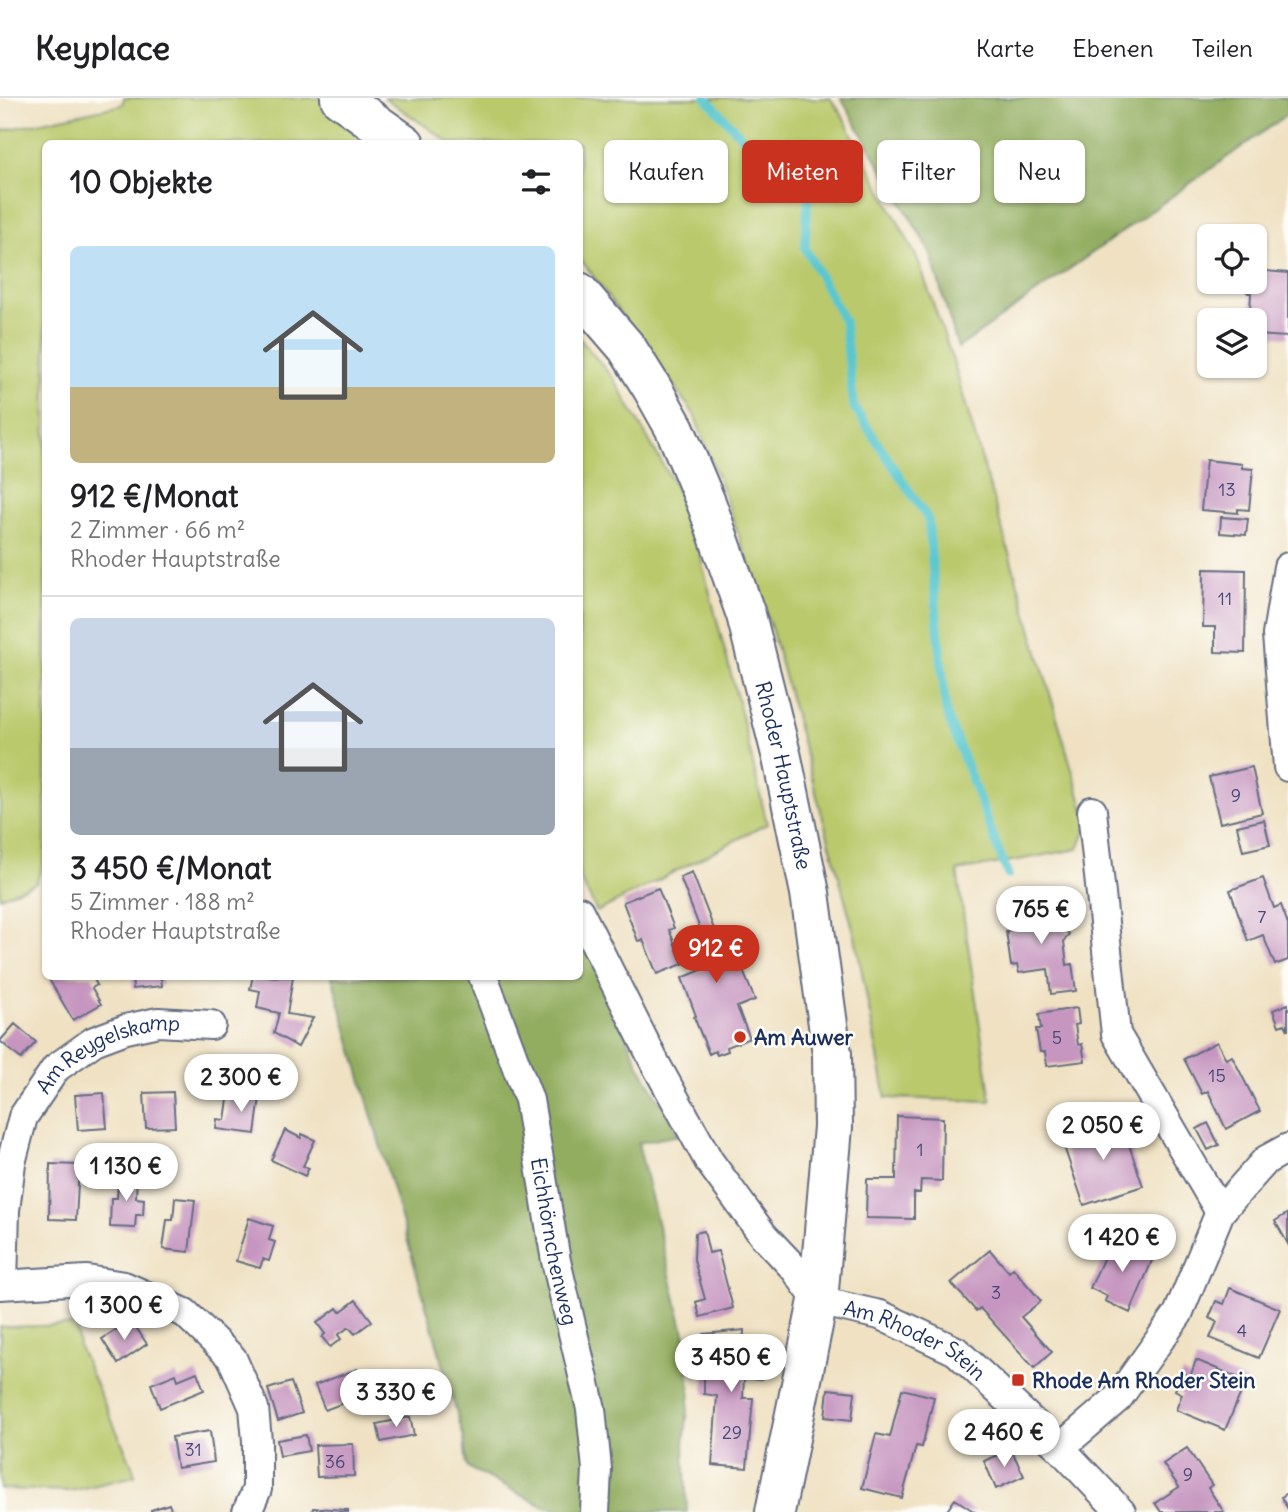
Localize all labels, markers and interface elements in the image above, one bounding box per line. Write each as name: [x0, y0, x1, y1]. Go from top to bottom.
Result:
text: Keyplace: [35, 27, 170, 69]
text: Karte: [976, 33, 1035, 63]
text: Ebenen: [1073, 33, 1154, 63]
text: Teilen: [1192, 33, 1253, 63]
chip: Kaufen: [604, 140, 728, 203]
chip: Mieten: [742, 140, 863, 203]
chip: Filter: [877, 140, 980, 203]
chip: Neu: [994, 140, 1085, 203]
text: 10 Objekte: [70, 163, 213, 201]
icon: filters: [517, 163, 555, 201]
map controls: [1197, 224, 1267, 378]
button: locate: [1197, 224, 1267, 294]
icon: home: [250, 292, 376, 418]
button: layers: [1197, 308, 1267, 378]
text: 912 €/Monat: [70, 477, 238, 515]
house number: 13: [1218, 478, 1236, 501]
text: 2 Zimmer · 66 m²: [70, 515, 245, 544]
text: Rhoder Hauptstraße: [70, 544, 281, 573]
house number: 11: [1218, 587, 1232, 610]
icon: home: [250, 664, 376, 790]
street label: Rhoder Hauptstraße: [750, 678, 818, 872]
house number: 9: [1231, 784, 1241, 807]
text: 3 450 €/Monat: [70, 849, 271, 887]
pin: 765 €: [992, 886, 1090, 946]
text: 5 Zimmer · 188 m²: [70, 887, 255, 916]
text: 765 €: [1012, 894, 1070, 923]
house number: 7: [1258, 905, 1267, 928]
text: Rhoder Hauptstraße: [70, 916, 281, 945]
pin: 912 €: [667, 926, 765, 985]
text: 912 €: [688, 933, 744, 962]
street label: Am Reygelskamp: [29, 1008, 181, 1099]
place label: Am Auwer: [754, 1024, 853, 1051]
house number: 5: [1052, 1026, 1062, 1049]
marker: Am Auwer: [732, 1029, 748, 1045]
pin: 2 300 €: [176, 1054, 306, 1114]
text: 2 300 €: [200, 1062, 282, 1091]
house number: 15: [1208, 1064, 1226, 1087]
pin: 2 050 €: [1038, 1102, 1168, 1162]
text: 2 050 €: [1062, 1110, 1144, 1139]
house number: 1: [916, 1138, 924, 1161]
pin: 1 130 €: [61, 1144, 191, 1203]
text: 1 130 €: [90, 1151, 162, 1180]
street label: Eichhörnchenweg: [525, 1156, 584, 1328]
pin: 1 420 €: [1057, 1214, 1187, 1274]
text: 1 420 €: [1084, 1222, 1160, 1251]
house number: 3: [991, 1281, 1001, 1304]
pin: 1 300 €: [59, 1282, 189, 1342]
text: 1 300 €: [85, 1290, 163, 1319]
street label: Am Rhoder Stein: [841, 1294, 992, 1386]
house number: 4: [1237, 1319, 1247, 1342]
pin: 3 450 €: [666, 1334, 796, 1394]
text: 3 450 €: [691, 1342, 771, 1371]
place label: Rhode Am Rhoder Stein: [1032, 1367, 1255, 1394]
pin: 3 330 €: [331, 1370, 461, 1429]
marker: Rhode Am Rhoder Stein: [1010, 1372, 1026, 1388]
text: 3 330 €: [356, 1377, 436, 1406]
pin: 2 460 €: [939, 1410, 1069, 1469]
text: 2 460 €: [964, 1417, 1044, 1446]
house number: 29: [722, 1421, 742, 1444]
house number: 31: [184, 1438, 202, 1461]
house number: 36: [325, 1450, 345, 1473]
house number: 9: [1183, 1463, 1193, 1486]

